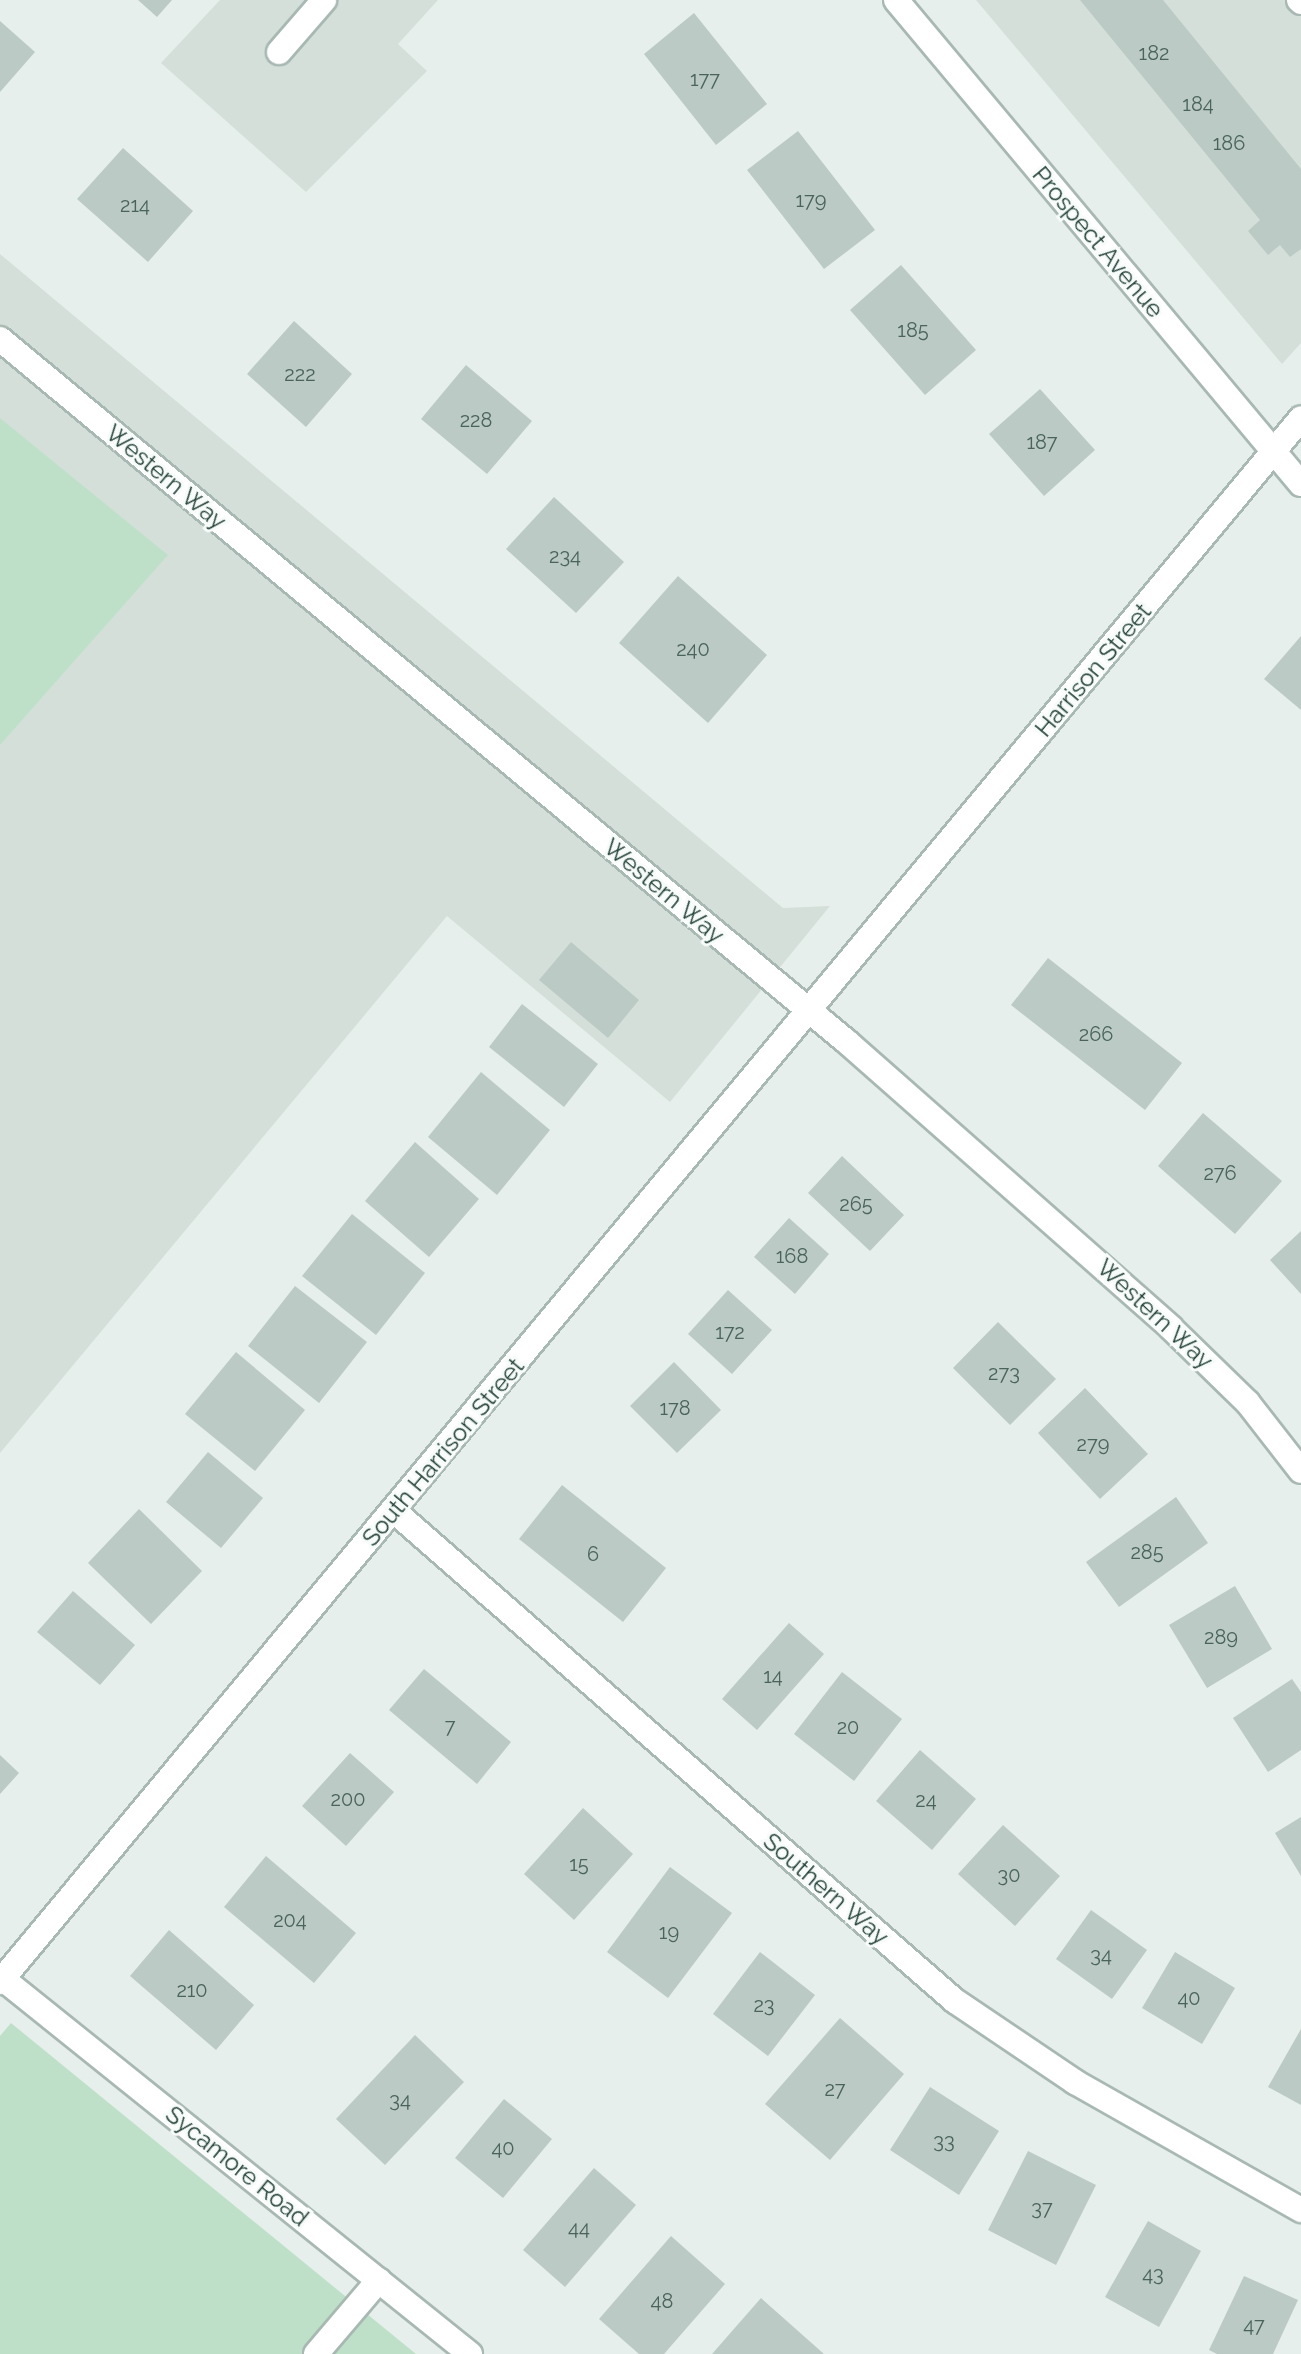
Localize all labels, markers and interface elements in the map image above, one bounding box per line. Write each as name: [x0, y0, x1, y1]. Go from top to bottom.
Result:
house number: 182: [1139, 41, 1169, 65]
house number: 177: [690, 67, 720, 91]
house number: 184: [1182, 92, 1214, 116]
house number: 186: [1213, 131, 1245, 155]
street label: Prospect Avenue: [1026, 160, 1170, 324]
house number: 179: [796, 188, 826, 212]
house number: 214: [120, 193, 150, 217]
house number: 185: [897, 318, 929, 342]
house number: 222: [284, 362, 316, 386]
house number: 228: [460, 408, 492, 432]
street label: Western Way: [100, 418, 232, 536]
house number: 187: [1026, 430, 1058, 454]
house number: 234: [549, 544, 581, 568]
street label: Harrison Street: [1029, 597, 1157, 743]
house number: 240: [676, 637, 710, 661]
street label: Western Way: [598, 832, 730, 950]
house number: 266: [1079, 1022, 1113, 1046]
house number: 276: [1203, 1161, 1237, 1185]
house number: 265: [839, 1192, 873, 1216]
house number: 168: [776, 1244, 808, 1268]
street label: Western Way: [1091, 1253, 1219, 1375]
house number: 172: [715, 1320, 745, 1344]
street label: South Harrison Street: [356, 1352, 530, 1552]
house number: 273: [988, 1361, 1020, 1385]
house number: 178: [659, 1396, 691, 1420]
house number: 279: [1077, 1432, 1109, 1456]
house number: 285: [1130, 1540, 1164, 1564]
house number: 6: [587, 1542, 599, 1566]
house number: 289: [1204, 1625, 1238, 1649]
house number: 14: [763, 1664, 783, 1688]
house number: 7: [445, 1714, 455, 1738]
house number: 20: [837, 1715, 859, 1739]
house number: 200: [331, 1787, 365, 1811]
house number: 24: [915, 1788, 937, 1812]
street label: Southern Way: [757, 1827, 895, 1951]
house number: 15: [569, 1852, 589, 1876]
house number: 30: [998, 1863, 1020, 1887]
house number: 204: [273, 1908, 307, 1932]
house number: 19: [659, 1920, 679, 1944]
house number: 34: [1090, 1943, 1112, 1967]
house number: 210: [176, 1978, 208, 2002]
house number: 40: [1177, 1986, 1201, 2010]
house number: 23: [753, 1993, 775, 2017]
house number: 27: [824, 2077, 846, 2101]
house number: 34: [389, 2088, 411, 2112]
street label: Sycamore Road: [160, 2100, 314, 2232]
house number: 33: [933, 2129, 955, 2153]
house number: 40: [491, 2136, 515, 2160]
house number: 37: [1031, 2196, 1053, 2220]
house number: 44: [568, 2216, 590, 2240]
house number: 43: [1142, 2262, 1164, 2286]
house number: 48: [651, 2289, 673, 2313]
house number: 47: [1243, 2313, 1265, 2337]

